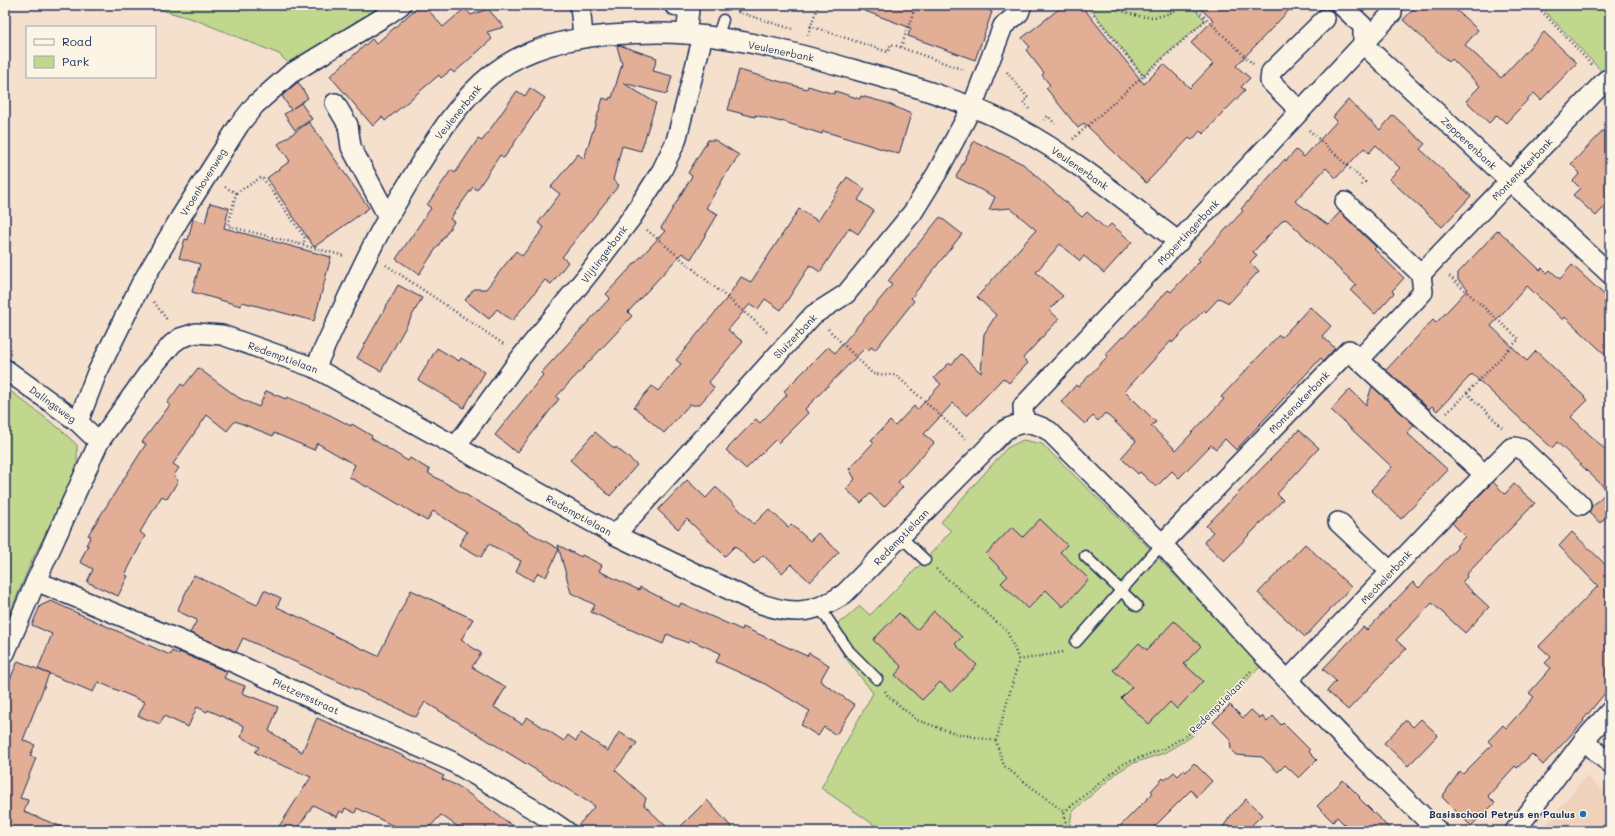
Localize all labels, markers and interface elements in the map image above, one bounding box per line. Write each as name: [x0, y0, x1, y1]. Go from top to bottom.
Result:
legend: [26, 26, 156, 78]
text: Road: [62, 33, 92, 49]
street label: Veulenerbank: [747, 37, 815, 65]
text: Park: [62, 53, 89, 69]
street label: Veulenerbank: [431, 82, 485, 142]
street label: Zepperenbank: [1438, 113, 1500, 173]
street label: Montenakerbank: [1489, 135, 1555, 203]
street label: Veulenerbank: [1049, 143, 1111, 193]
street label: Vroenhovenweg: [177, 145, 230, 219]
street label: Mopertingerbank: [1154, 196, 1222, 268]
street label: Vlijtingerbank: [578, 222, 630, 286]
street label: Sluizerbank: [770, 311, 820, 361]
street label: Redemptielaan: [246, 338, 320, 376]
street label: Montenakerbank: [1266, 368, 1332, 436]
street label: Dalingsweg: [27, 382, 79, 426]
street label: Redemptielaan: [543, 491, 615, 539]
street label: Redemptielaan: [870, 506, 932, 568]
street label: Mechelerbank: [1357, 547, 1415, 607]
street label: Pletzersstraat: [270, 674, 342, 718]
street label: Redemptielaan: [1186, 675, 1248, 737]
place label: Basisschool Petrus en Paulus: [1429, 807, 1575, 821]
marker: Basisschool Petrus en Paulus: [1578, 809, 1588, 819]

